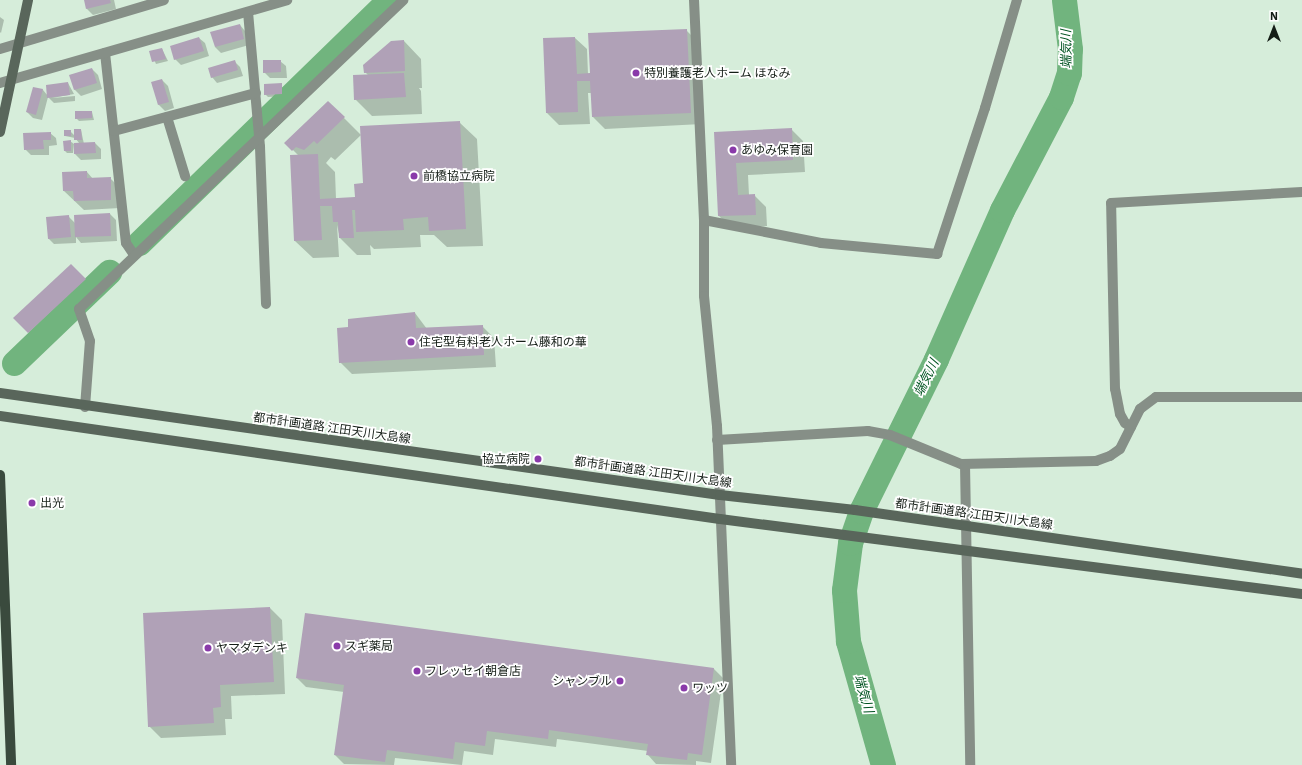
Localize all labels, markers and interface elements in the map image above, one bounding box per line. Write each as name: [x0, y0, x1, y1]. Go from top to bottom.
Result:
north arrow: [1254, 8, 1294, 48]
text: N: [1270, 9, 1278, 23]
water label: 端気川: [1059, 29, 1075, 69]
place label: 特別養護老人ホーム ほなみ: [644, 66, 791, 80]
marker: 特別養護老人ホーム ほなみ: [631, 68, 641, 78]
place label: あゆみ保育園: [741, 143, 813, 157]
marker: あゆみ保育園: [728, 145, 738, 155]
place label: 前橋協立病院: [423, 169, 495, 183]
marker: 前橋協立病院: [408, 170, 420, 182]
place label: 住宅型有料老人ホーム藤和の華: [419, 335, 587, 349]
marker: 住宅型有料老人ホーム藤和の華: [406, 337, 416, 347]
water label: 端気川: [911, 357, 943, 399]
street label: 都市計画道路 江田天川大島線: [252, 410, 412, 446]
place label: 協立病院: [482, 452, 530, 466]
marker: 協立病院: [533, 454, 543, 464]
street label: 都市計画道路 江田天川大島線: [573, 454, 733, 490]
place label: 出光: [40, 496, 64, 510]
street label: 都市計画道路 江田天川大島線: [894, 496, 1054, 532]
marker: 出光: [27, 498, 37, 508]
place label: スギ薬局: [345, 639, 393, 653]
place label: ヤマダデンキ: [216, 641, 288, 655]
marker: スギ薬局: [332, 641, 342, 651]
marker: ヤマダデンキ: [203, 643, 213, 653]
place label: フレッセイ朝倉店: [425, 664, 521, 678]
marker: フレッセイ朝倉店: [412, 666, 422, 676]
water label: 端気川: [850, 673, 876, 715]
place label: シャンブル: [552, 674, 612, 688]
marker: シャンブル: [615, 676, 625, 686]
place label: ワッツ: [692, 681, 728, 695]
marker: ワッツ: [679, 683, 689, 693]

